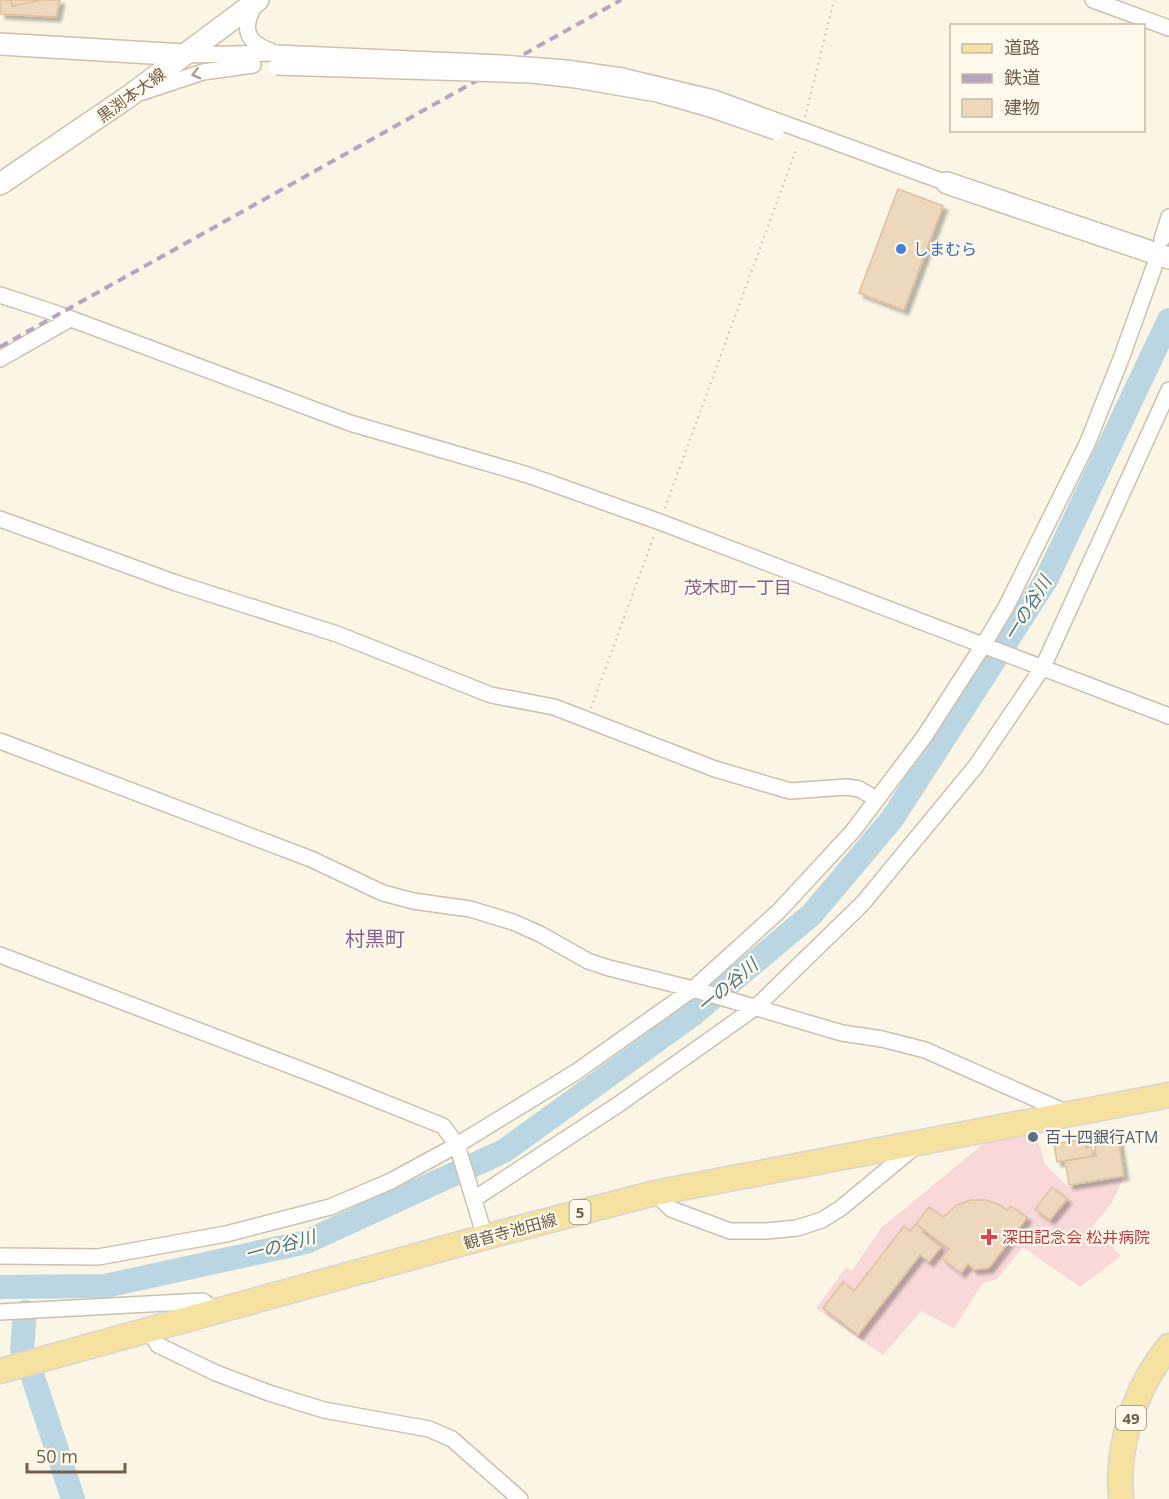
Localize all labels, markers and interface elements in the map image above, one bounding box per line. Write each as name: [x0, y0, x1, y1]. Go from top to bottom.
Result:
legend: [950, 24, 1145, 132]
text: 道路: [1004, 35, 1040, 59]
street label: 黒渕本大線: [92, 63, 170, 127]
text: 鉄道: [1004, 65, 1040, 89]
one-way arrow: [191, 67, 201, 80]
text: 建物: [1004, 95, 1040, 119]
place label: しまむら: [913, 238, 977, 260]
marker: しまむら: [894, 242, 908, 256]
water label: 一の谷川: [998, 569, 1057, 645]
district label: 茂木町一丁目: [684, 575, 792, 599]
district label: 村黒町: [345, 925, 405, 952]
water label: 一の谷川: [692, 951, 764, 1017]
place label: 百十四銀行ATM: [1045, 1126, 1158, 1148]
marker: 百十四銀行ATM: [1026, 1130, 1040, 1144]
road number: 5: [570, 1200, 590, 1224]
street label: 観音寺池田線: [461, 1208, 559, 1254]
water label: 一の谷川: [242, 1224, 320, 1266]
place label: 深田記念会 松井病院: [1002, 1226, 1150, 1248]
marker: 深田記念会 松井病院: [980, 1228, 998, 1246]
road number: 49: [1116, 1406, 1146, 1430]
scale bar: [27, 1436, 124, 1474]
text: 50 m: [36, 1444, 78, 1468]

